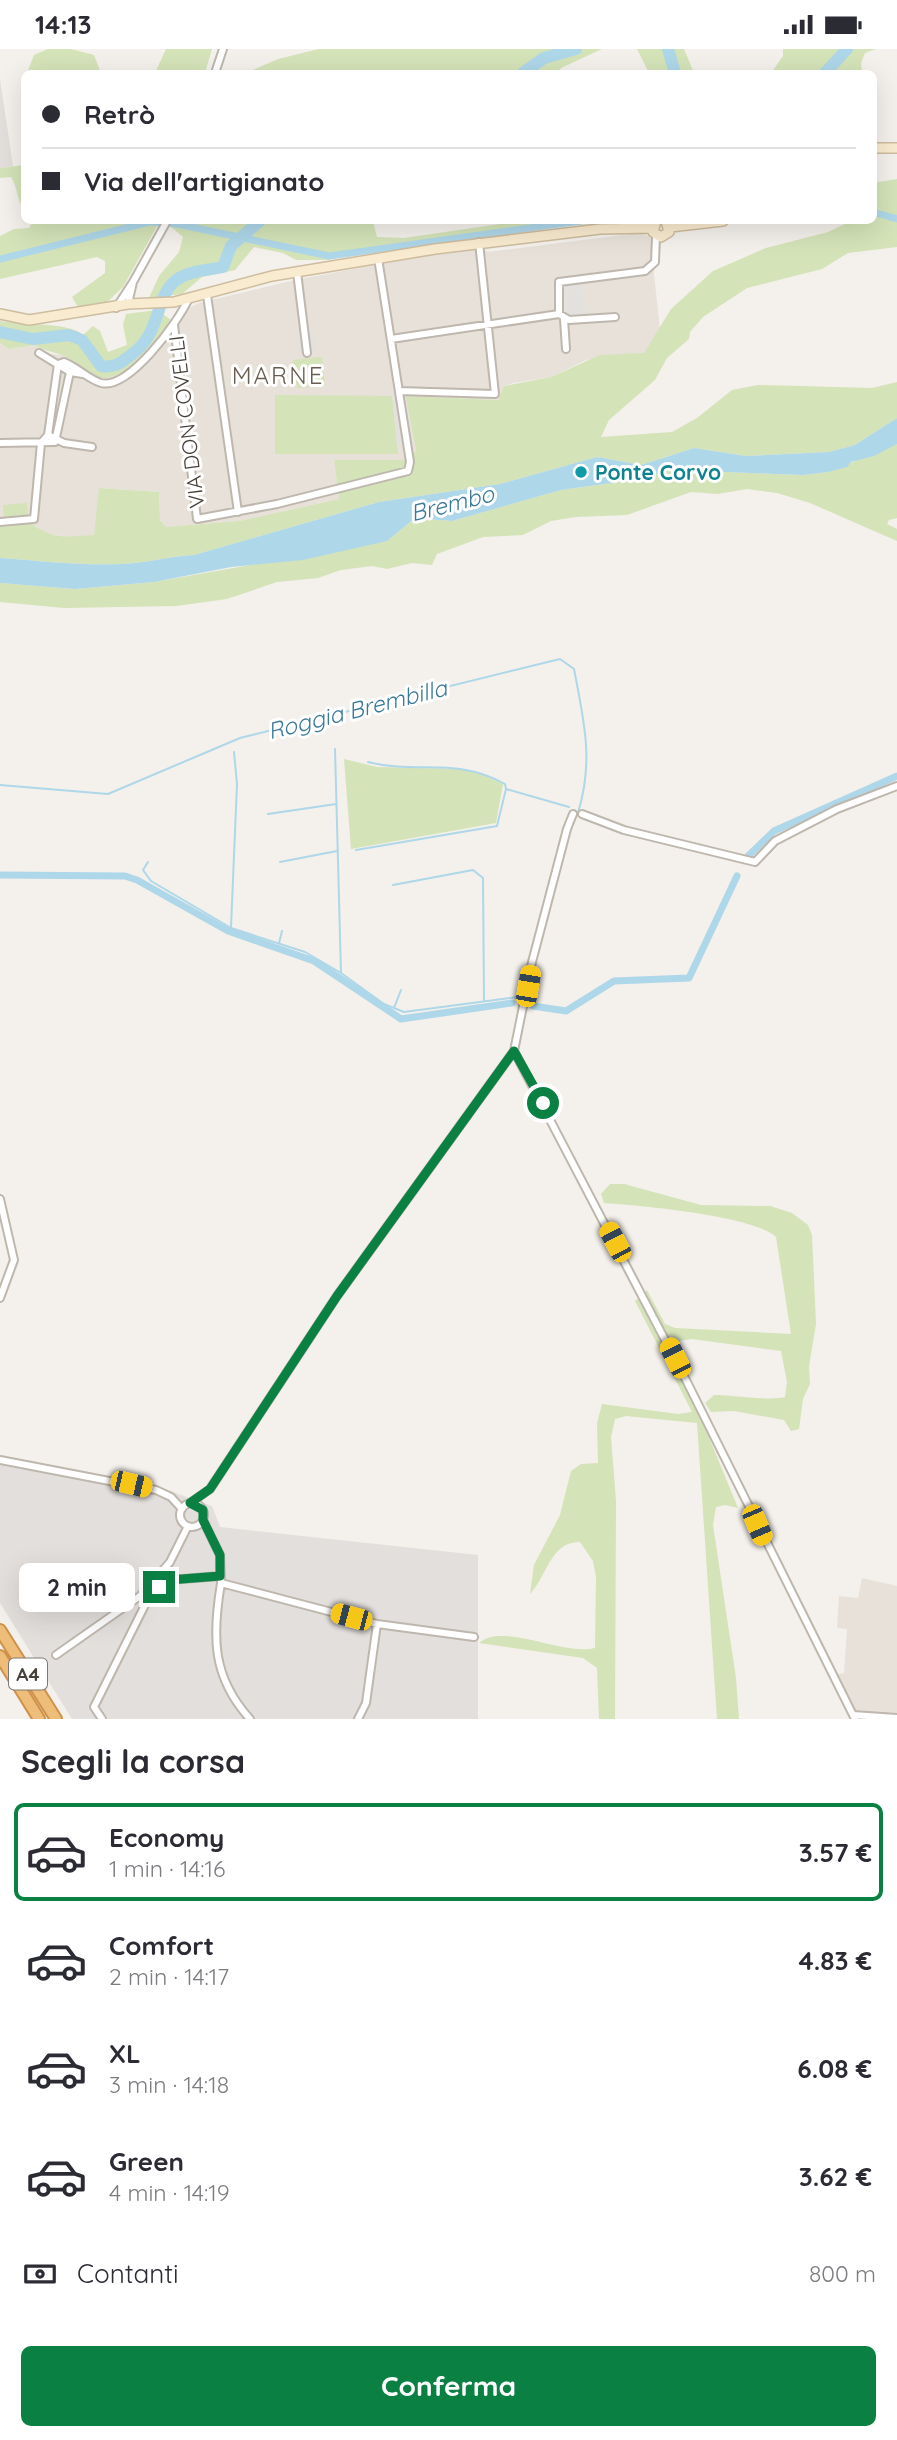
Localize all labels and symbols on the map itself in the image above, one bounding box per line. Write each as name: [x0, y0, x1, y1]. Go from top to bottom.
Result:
street label: VIA DON COVELLI: [163, 334, 209, 510]
district label: MARNE: [232, 360, 324, 390]
place label: Ponte Corvo: [595, 459, 721, 485]
marker: Ponte Corvo: [573, 464, 589, 480]
water label: Brembo: [407, 478, 498, 527]
water label: Roggia Brembilla: [264, 672, 451, 745]
car: [515, 963, 542, 1009]
route start: [527, 1087, 559, 1119]
car: [596, 1219, 635, 1265]
car: [657, 1335, 694, 1381]
car: [109, 1469, 154, 1499]
car: [740, 1502, 775, 1548]
callout: 2 min: [19, 1563, 134, 1611]
route end: [143, 1571, 175, 1603]
car: [328, 1601, 375, 1633]
road number: A4: [9, 1659, 47, 1689]

